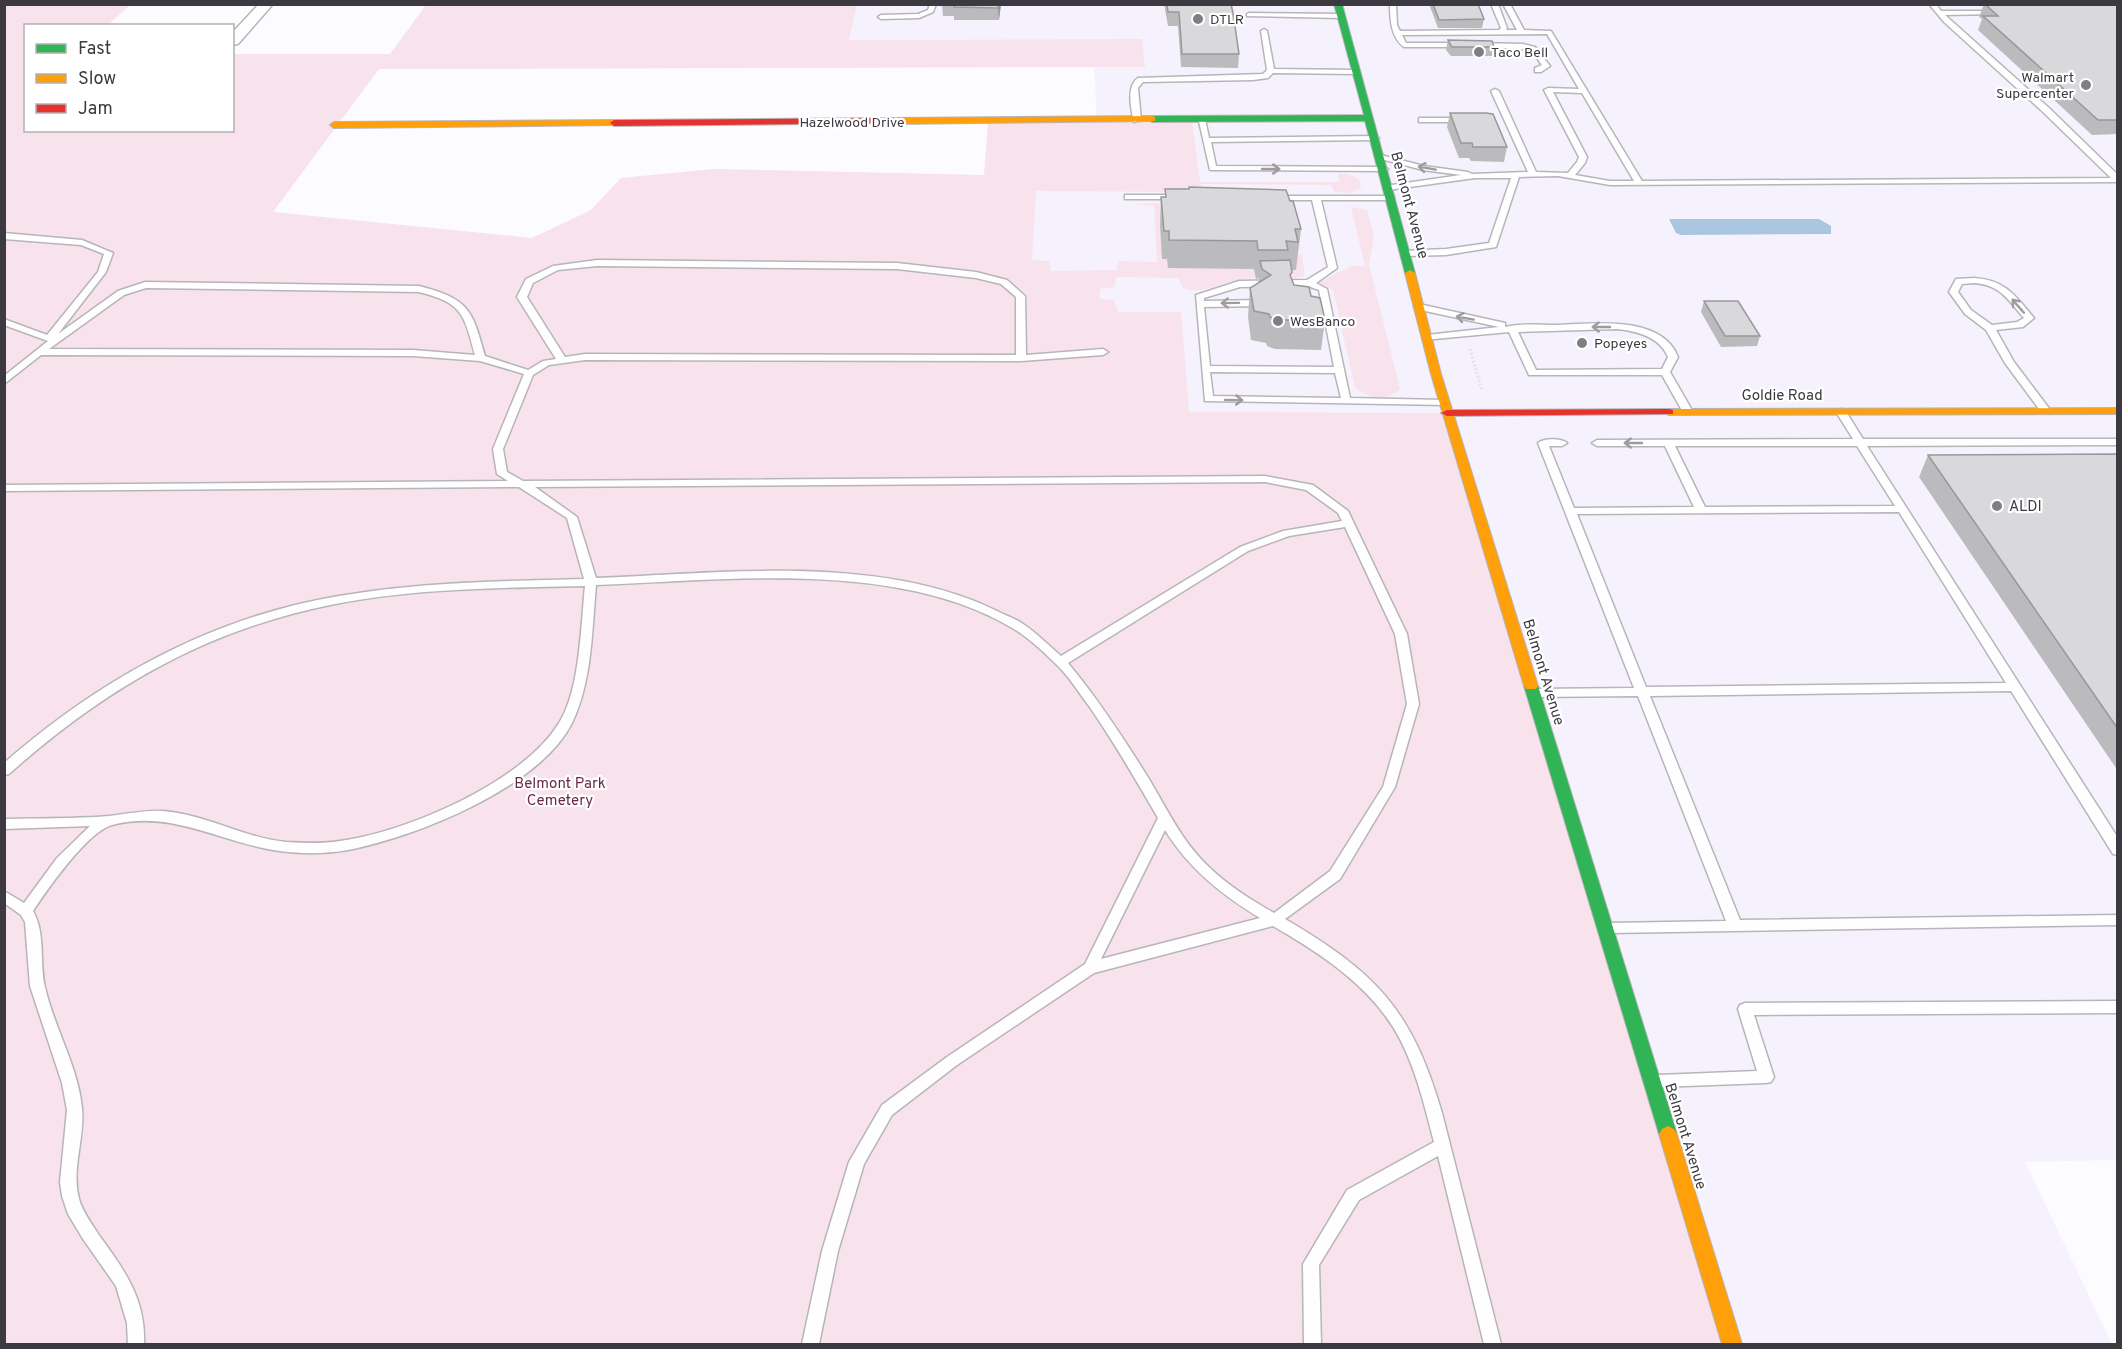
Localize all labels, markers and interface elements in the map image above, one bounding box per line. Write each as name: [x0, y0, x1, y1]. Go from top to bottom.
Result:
marker: DTLR: [1191, 12, 1205, 26]
place label: DTLR: [1210, 12, 1244, 29]
legend: [24, 24, 234, 132]
text: Fast: [78, 38, 111, 61]
marker: Taco Bell: [1472, 45, 1486, 59]
place label: Taco Bell: [1491, 45, 1548, 62]
text: Slow: [78, 68, 116, 91]
place label: Walmart Supercenter: [1996, 70, 2075, 103]
marker: Walmart Supercenter: [2079, 78, 2093, 92]
text: Jam: [78, 98, 113, 121]
street label: Hazelwood Drive: [799, 115, 905, 132]
street label: Belmont Avenue: [1385, 150, 1432, 261]
one-way arrow: [1418, 162, 1437, 173]
one-way arrow: [1261, 163, 1281, 175]
one-way arrow: [1221, 297, 1241, 309]
one-way arrow: [2011, 299, 2025, 314]
one-way arrow: [1456, 312, 1476, 323]
marker: WesBanco: [1271, 314, 1285, 328]
place label: WesBanco: [1290, 314, 1355, 331]
one-way arrow: [1591, 321, 1611, 333]
marker: Popeyes: [1575, 336, 1589, 350]
place label: Popeyes: [1594, 336, 1647, 353]
street label: Goldie Road: [1741, 387, 1823, 406]
one-way arrow: [1223, 394, 1243, 406]
one-way arrow: [1623, 437, 1643, 449]
place label: ALDI: [2009, 498, 2042, 517]
marker: ALDI: [1990, 499, 2004, 513]
street label: Belmont Avenue: [1517, 617, 1568, 728]
park label: Belmont Park Cemetery: [514, 775, 606, 811]
street label: Belmont Avenue: [1659, 1081, 1710, 1192]

